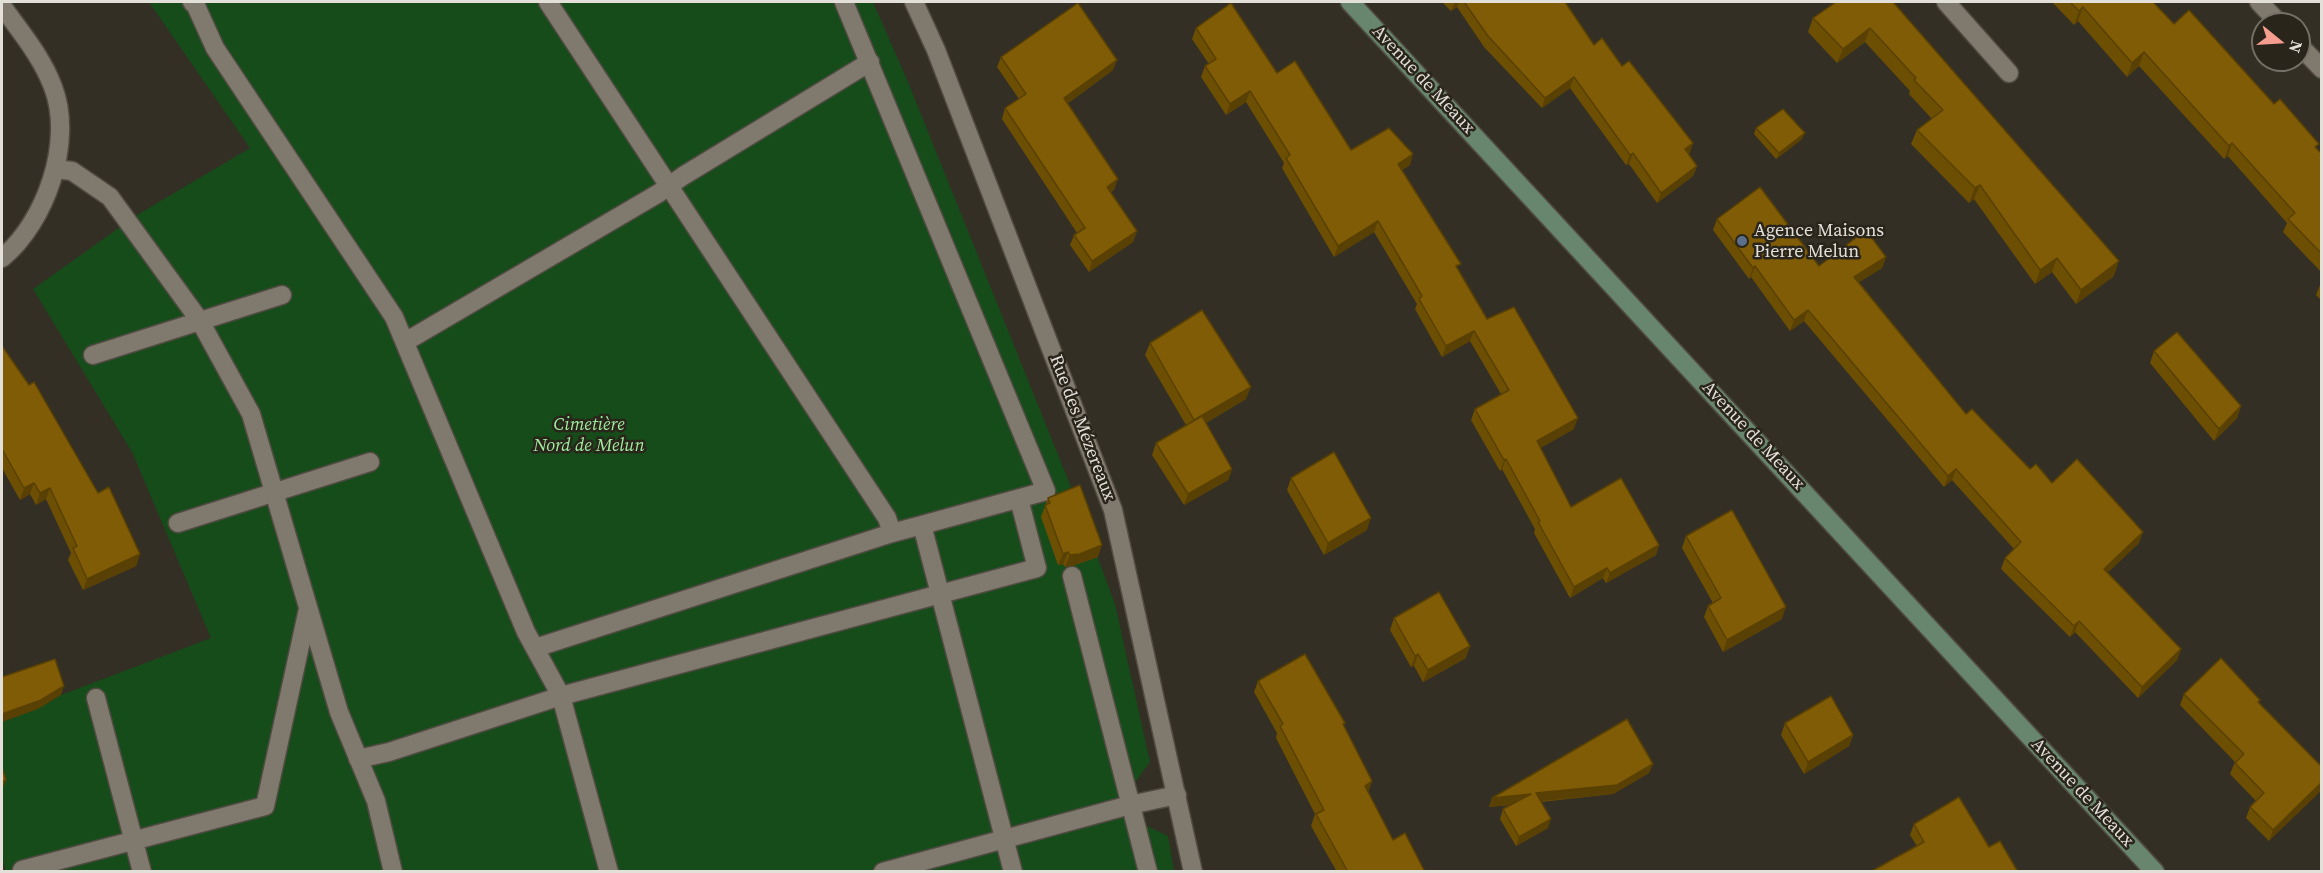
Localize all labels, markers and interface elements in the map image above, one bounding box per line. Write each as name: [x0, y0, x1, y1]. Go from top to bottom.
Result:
north arrow: [2251, 12, 2311, 72]
street label: Avenue de Meaux: [1367, 21, 1479, 139]
text: N: [2284, 38, 2308, 56]
place label: Agence Maisons Pierre Melun: [1754, 220, 1884, 262]
marker: Agence Maisons Pierre Melun: [1735, 234, 1749, 248]
street label: Rue des Mézereaux: [1044, 352, 1120, 504]
street label: Avenue de Meaux: [1697, 377, 1809, 495]
park label: Cimetière Nord de Melun: [533, 414, 645, 456]
street label: Avenue de Meaux: [2026, 734, 2138, 852]

